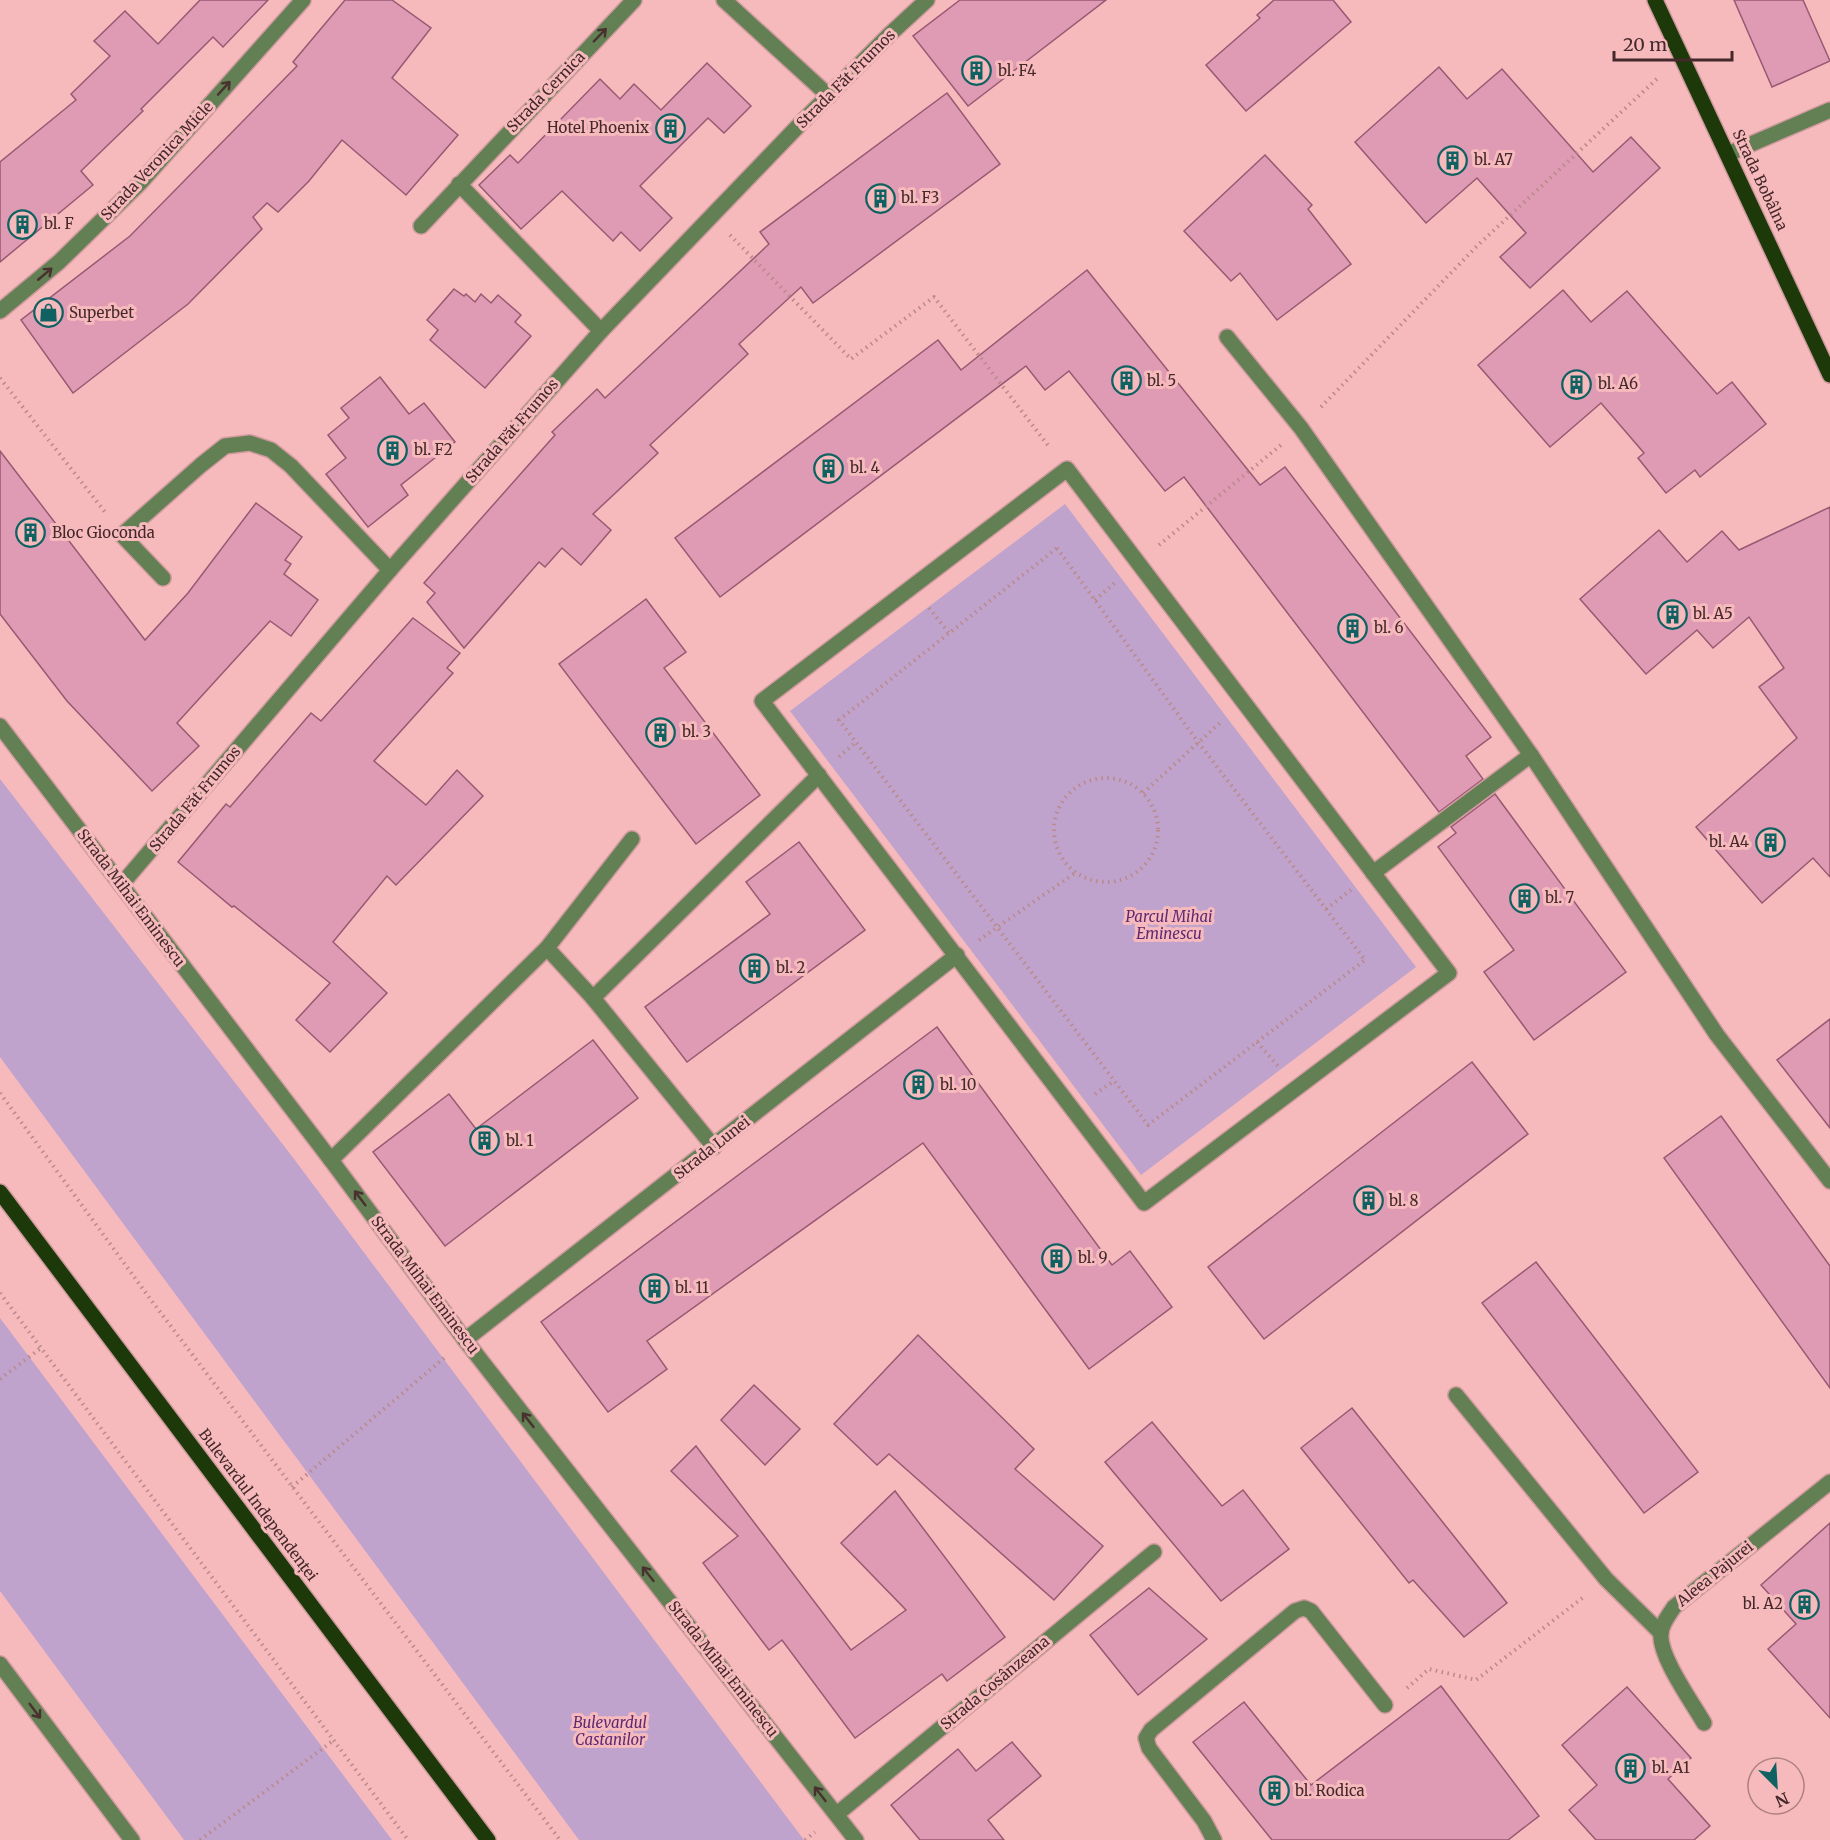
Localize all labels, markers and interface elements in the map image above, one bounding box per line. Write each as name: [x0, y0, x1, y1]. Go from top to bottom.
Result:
scale bar: [1614, 24, 1732, 62]
street label: Strada Făt Frumos: [792, 25, 899, 132]
one-way arrow: [593, 28, 608, 43]
text: 20 m: [1623, 33, 1667, 56]
street label: Strada Cernica: [502, 47, 589, 136]
building icon: bl. F4: [961, 55, 993, 87]
place label: bl. F4: [997, 61, 1036, 80]
one-way arrow: [217, 81, 231, 96]
street label: Strada Veronica Micle: [97, 97, 217, 224]
building icon: Hotel Phoenix: [654, 112, 686, 144]
place label: Hotel Phoenix: [547, 118, 649, 137]
street label: Strada Bobâlna: [1729, 126, 1792, 233]
building icon: bl. A7: [1437, 144, 1469, 176]
place label: bl. A7: [1473, 150, 1513, 169]
building icon: bl. F3: [864, 182, 896, 214]
place label: bl. F3: [900, 188, 939, 207]
building icon: bl. F: [7, 208, 39, 240]
place label: bl. F: [43, 214, 74, 233]
one-way arrow: [37, 267, 53, 280]
shop icon: Superbet: [32, 297, 64, 329]
place label: Superbet: [69, 303, 134, 322]
building icon: bl. 5: [1110, 365, 1142, 397]
building icon: bl. A6: [1561, 368, 1593, 400]
place label: bl. 5: [1146, 371, 1176, 390]
place label: bl. A6: [1597, 374, 1638, 393]
street label: Strada Făt Frumos: [461, 375, 562, 487]
building icon: bl. F2: [377, 434, 409, 466]
place label: bl. F2: [413, 440, 453, 459]
building icon: bl. 4: [813, 452, 845, 484]
place label: bl. 4: [849, 458, 880, 477]
building icon: Bloc Gioconda: [15, 517, 47, 549]
place label: Bloc Gioconda: [52, 523, 155, 542]
building icon: bl. A5: [1656, 598, 1688, 630]
place label: bl. A5: [1692, 604, 1733, 623]
building icon: bl. 6: [1337, 612, 1369, 644]
place label: bl. 6: [1373, 618, 1404, 637]
building icon: bl. 3: [645, 716, 677, 748]
place label: bl. 3: [681, 722, 711, 741]
street label: Strada Făt Frumos: [145, 742, 244, 855]
street label: Strada Mihai Eminescu: [73, 825, 189, 970]
building icon: bl. A4: [1754, 826, 1786, 858]
place label: bl. A4: [1708, 832, 1749, 851]
building icon: bl. 7: [1508, 882, 1540, 914]
place label: bl. 7: [1544, 888, 1575, 907]
park label: Parcul Mihai Eminescu: [1125, 907, 1213, 943]
building icon: bl. 2: [739, 952, 771, 984]
place label: bl. 2: [775, 958, 806, 977]
building icon: bl. 10: [903, 1069, 935, 1101]
place label: bl. 10: [939, 1075, 976, 1094]
street label: Strada Lunei: [670, 1112, 754, 1183]
building icon: bl. 1: [469, 1125, 501, 1157]
place label: bl. 1: [505, 1131, 534, 1150]
building icon: bl. 8: [1352, 1185, 1384, 1217]
one-way arrow: [353, 1190, 366, 1206]
place label: bl. 8: [1388, 1191, 1419, 1210]
street label: Strada Mihai Eminescu: [367, 1212, 483, 1357]
building icon: bl. 9: [1041, 1242, 1073, 1274]
place label: bl. 9: [1077, 1248, 1108, 1267]
building icon: bl. 11: [638, 1272, 670, 1304]
place label: bl. 11: [674, 1278, 709, 1297]
one-way arrow: [522, 1412, 535, 1428]
street label: Bulevardul Independenței: [194, 1425, 322, 1585]
street label: Aleea Pajurei: [1672, 1537, 1757, 1611]
one-way arrow: [642, 1566, 655, 1582]
building icon: bl. A2: [1788, 1588, 1820, 1620]
place label: bl. A2: [1742, 1594, 1783, 1613]
street label: Strada Mihai Eminescu: [664, 1597, 783, 1741]
street label: Strada Cosânzeana: [936, 1632, 1053, 1734]
one-way arrow: [28, 1703, 41, 1719]
park label: Bulevardul Castanilor: [573, 1713, 647, 1749]
building icon: bl. A1: [1615, 1752, 1647, 1784]
north arrow: [1746, 1756, 1806, 1816]
place label: bl. A1: [1651, 1758, 1690, 1777]
building icon: bl. Rodica: [1258, 1775, 1290, 1807]
place label: bl. Rodica: [1294, 1781, 1365, 1800]
one-way arrow: [814, 1786, 827, 1802]
text: N: [1772, 1788, 1792, 1812]

